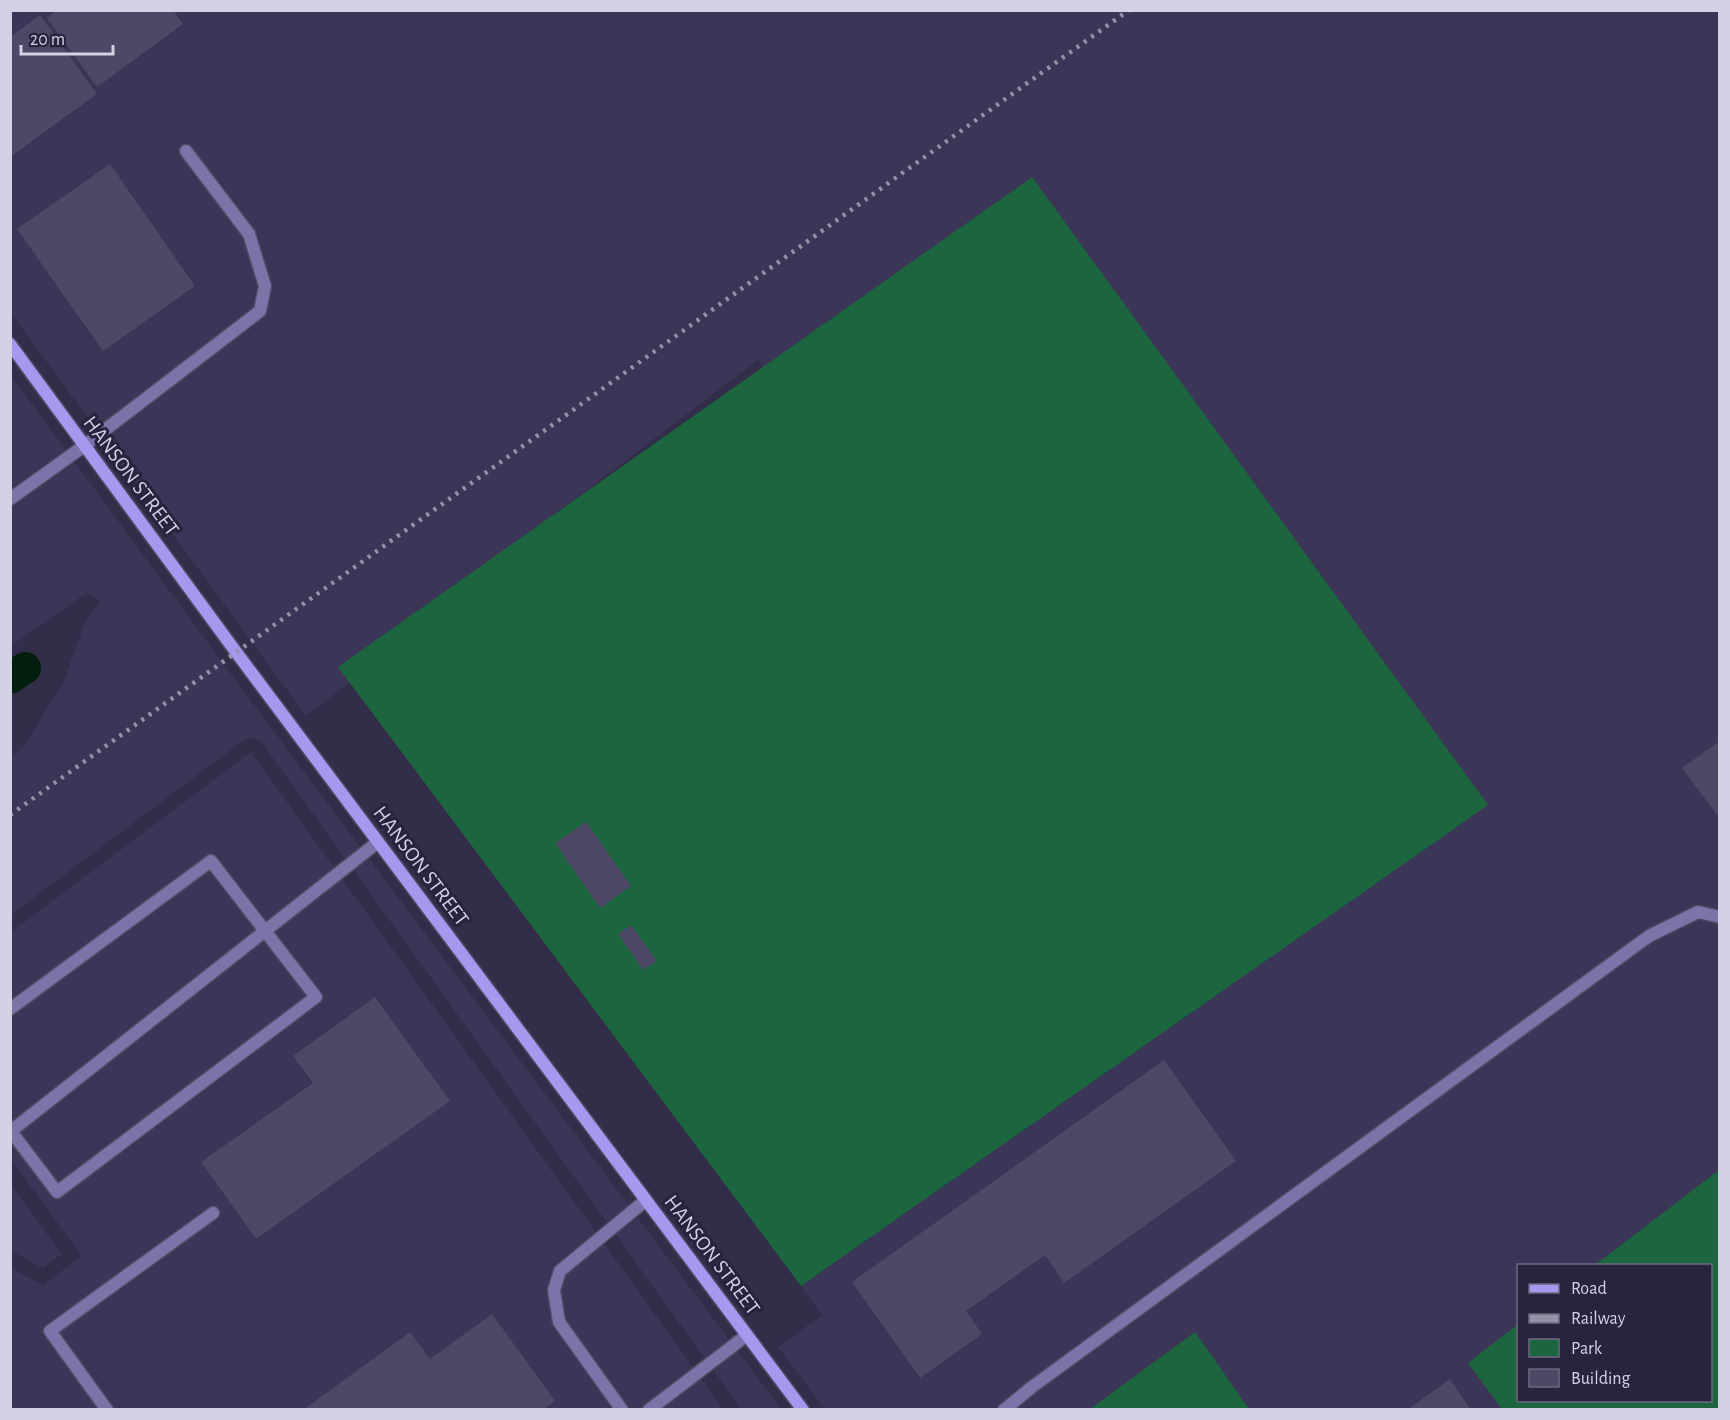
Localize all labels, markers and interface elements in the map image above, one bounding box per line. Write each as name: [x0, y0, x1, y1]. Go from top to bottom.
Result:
scale bar: [21, 18, 112, 56]
text: 20 m: [30, 31, 65, 49]
street label: HANSON STREET: [79, 412, 183, 540]
street label: HANSON STREET: [369, 802, 473, 930]
street label: HANSON STREET: [660, 1191, 764, 1319]
legend: [1517, 1264, 1712, 1402]
text: Road: [1571, 1280, 1607, 1298]
text: Railway: [1571, 1310, 1626, 1328]
text: Park: [1571, 1340, 1603, 1358]
text: Building: [1571, 1370, 1631, 1388]

